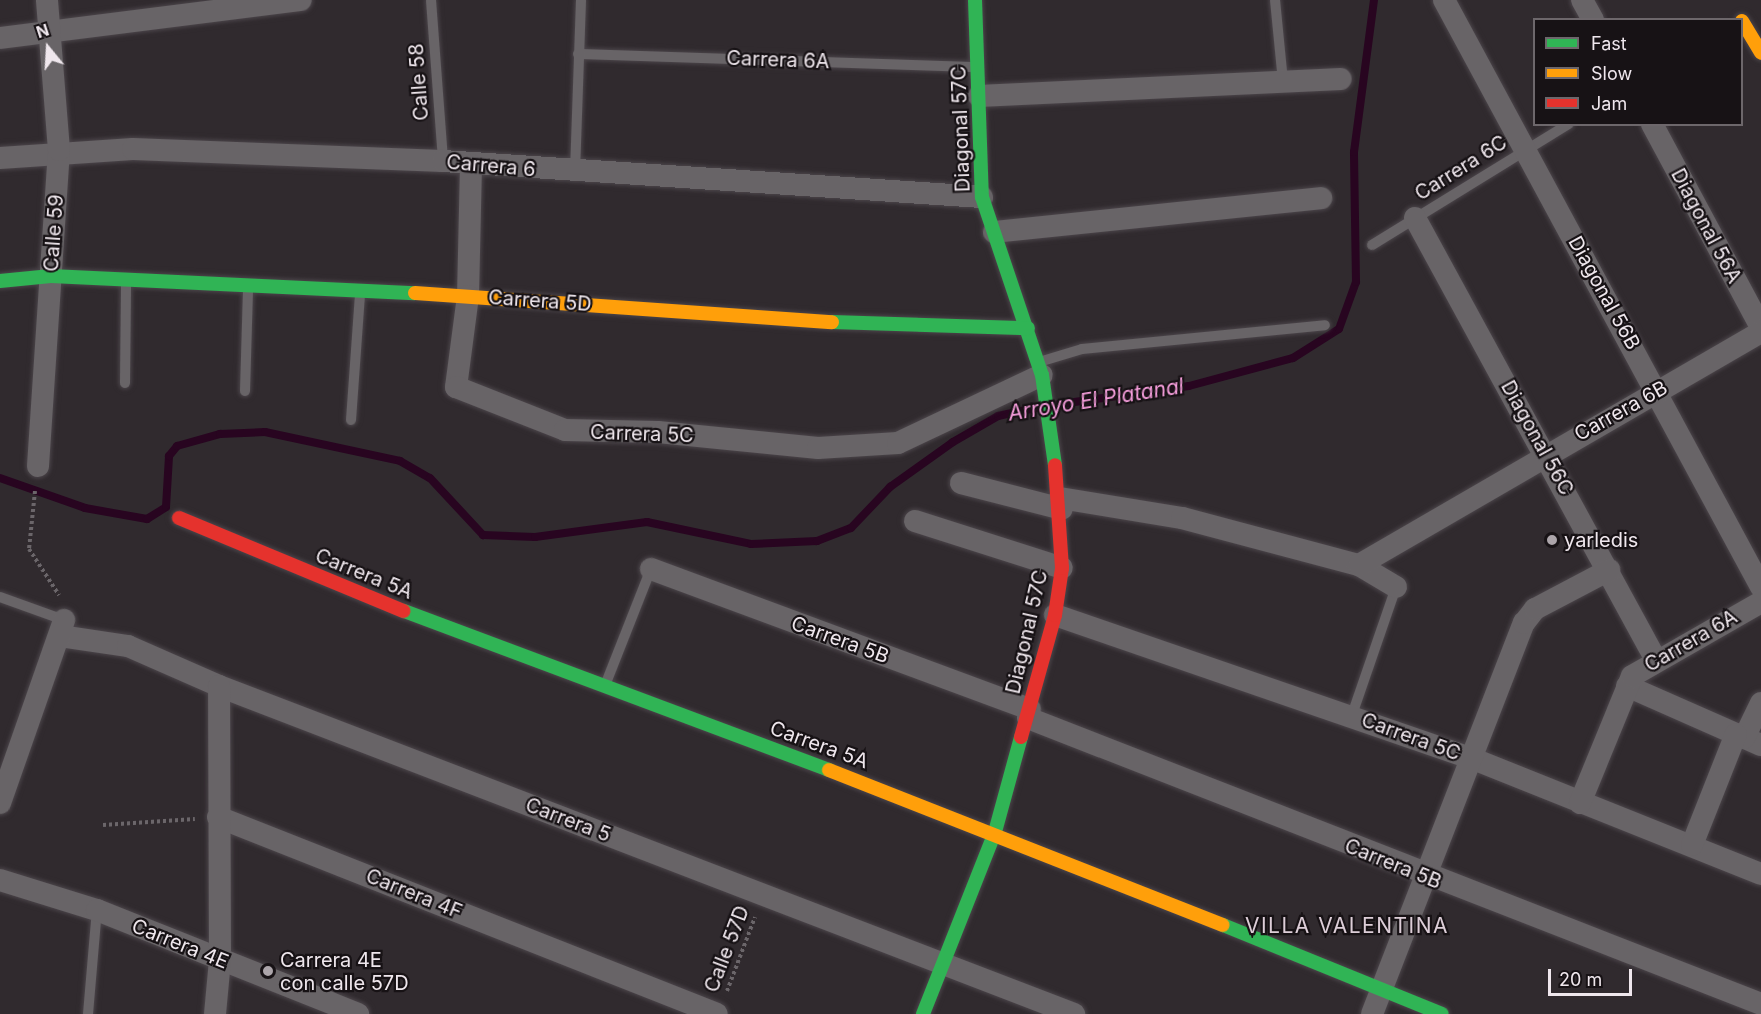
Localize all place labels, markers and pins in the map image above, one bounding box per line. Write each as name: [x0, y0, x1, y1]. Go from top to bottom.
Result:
place label: yarledis: [1564, 528, 1638, 552]
marker: yarledis: [1545, 533, 1559, 547]
place label: Carrera 4E con calle 57D: [280, 948, 409, 995]
marker: Carrera 4E con calle 57D: [261, 964, 275, 978]

